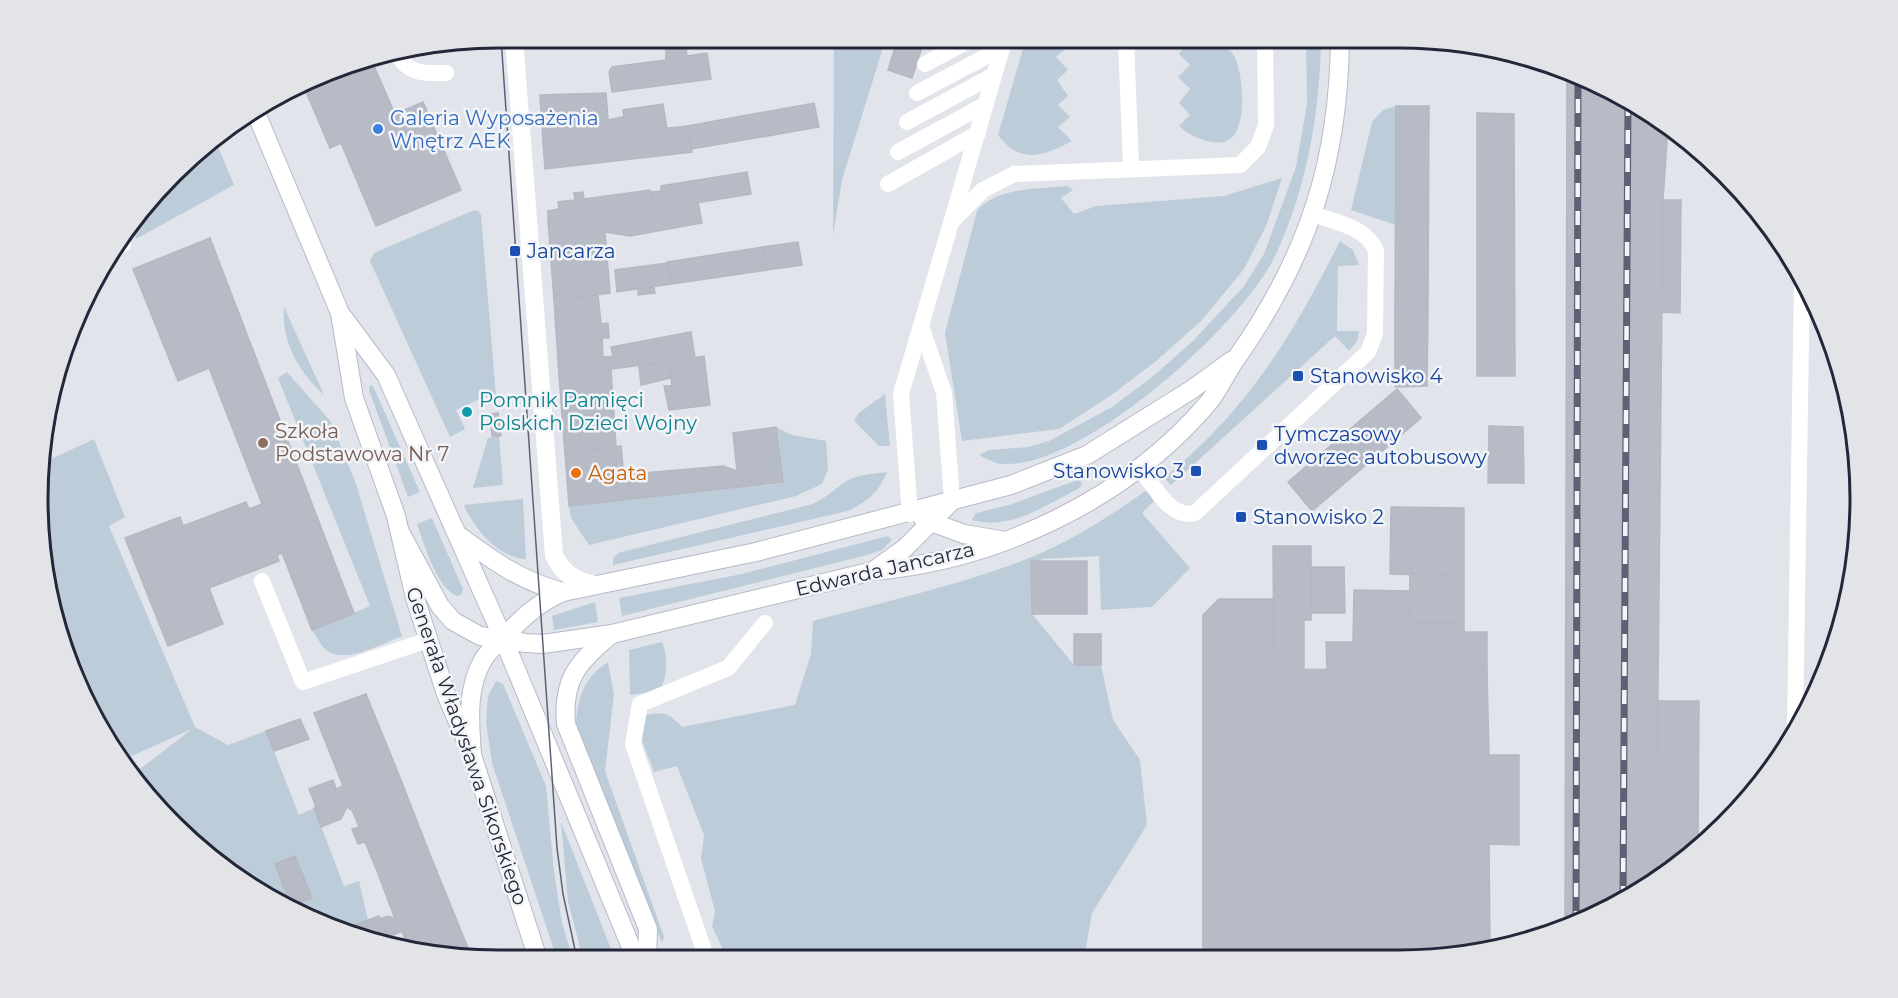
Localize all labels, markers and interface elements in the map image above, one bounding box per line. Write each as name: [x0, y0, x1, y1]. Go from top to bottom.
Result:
place label: Galeria Wyposażenia Wnętrz AEK: [390, 106, 599, 153]
marker: Galeria Wyposażenia Wnętrz AEK: [371, 122, 385, 136]
place label: Jancarza: [526, 239, 615, 263]
marker: Jancarza: [508, 244, 522, 258]
place label: Stanowisko 4: [1310, 364, 1443, 388]
marker: Stanowisko 4: [1291, 369, 1305, 383]
place label: Pomnik Pamięci Polskich Dzieci Wojny: [479, 388, 697, 435]
marker: Pomnik Pamięci Polskich Dzieci Wojny: [460, 405, 474, 419]
place label: Szkoła Podstawowa Nr 7: [275, 419, 449, 466]
place label: Tymczasowy dworzec autobusowy: [1274, 422, 1487, 469]
marker: Szkoła Podstawowa Nr 7: [256, 436, 270, 450]
marker: Tymczasowy dworzec autobusowy: [1255, 438, 1269, 452]
place label: Stanowisko 3: [1053, 459, 1184, 483]
place label: Agata: [588, 461, 647, 485]
marker: Stanowisko 3: [1189, 464, 1203, 478]
marker: Agata: [569, 466, 583, 480]
place label: Stanowisko 2: [1253, 505, 1384, 529]
marker: Stanowisko 2: [1234, 510, 1248, 524]
street label: Edwarda Jancarza: [793, 537, 977, 601]
street label: Generała Władysława Sikorskiego: [401, 584, 533, 908]

